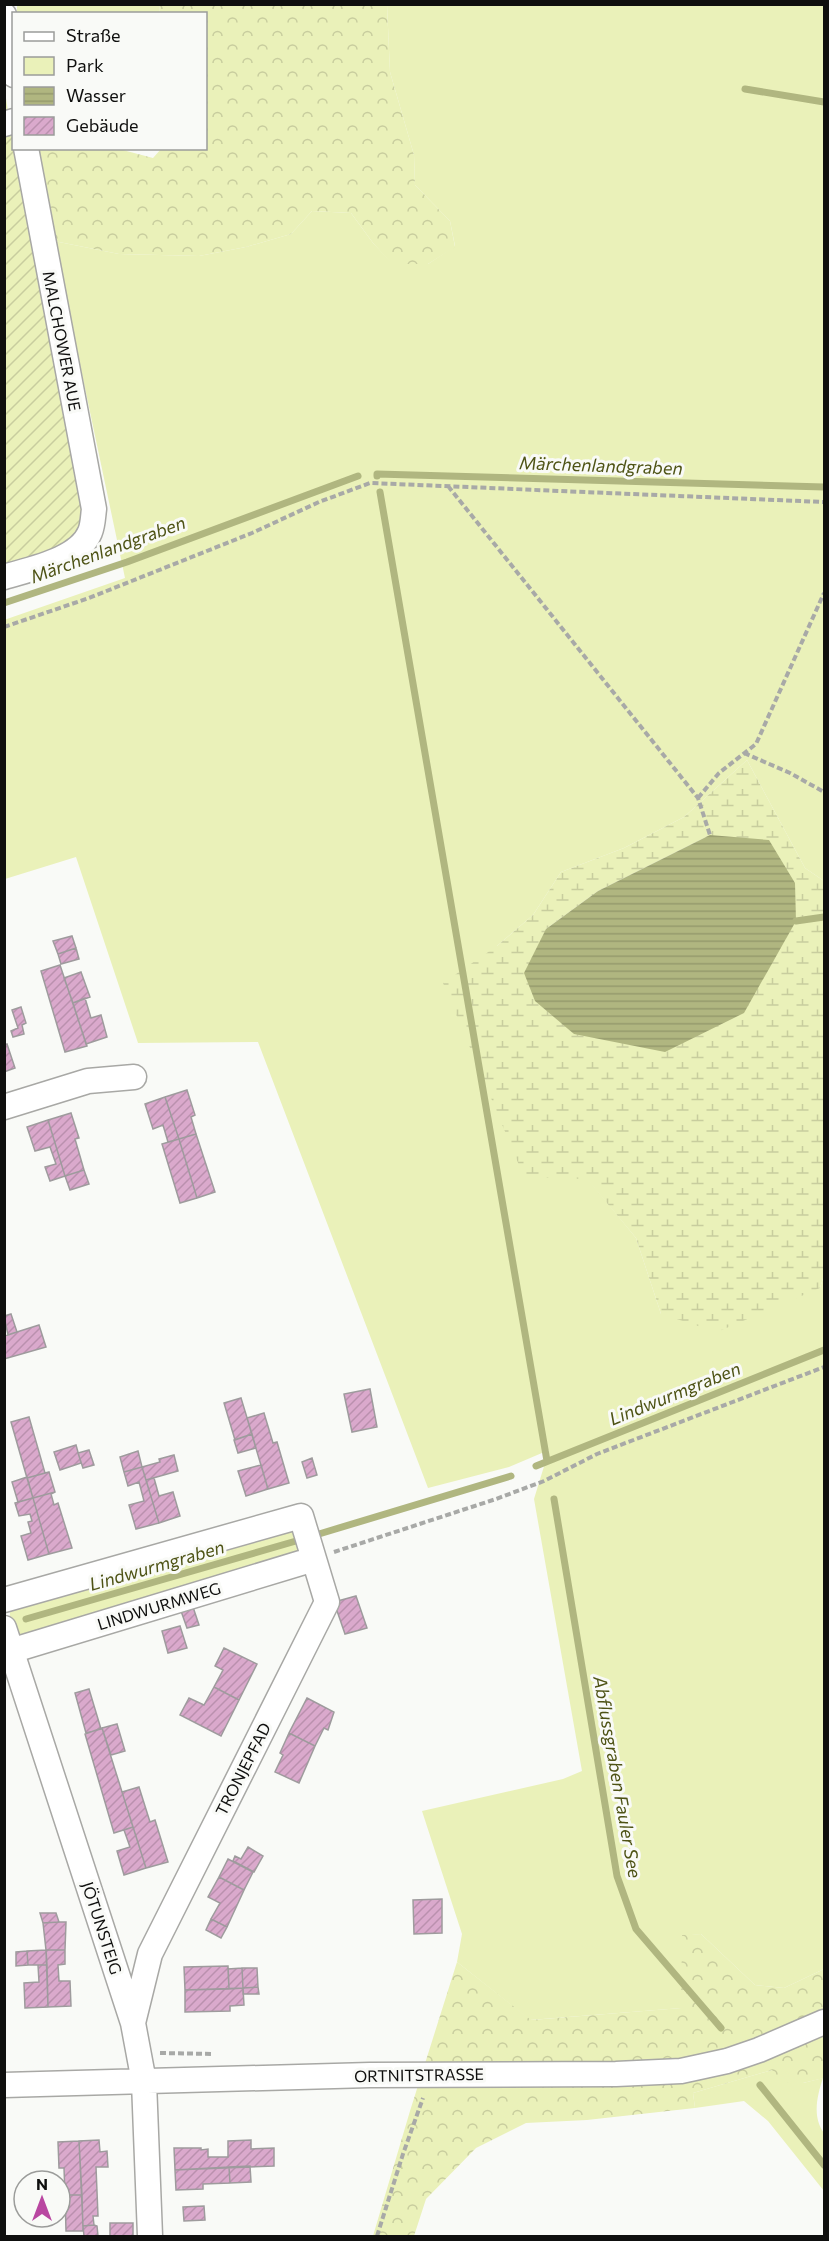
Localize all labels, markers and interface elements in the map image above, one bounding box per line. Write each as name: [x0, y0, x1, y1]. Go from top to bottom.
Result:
legend: [12, 12, 207, 150]
text: Straße: [66, 24, 121, 46]
text: Park: [66, 54, 104, 76]
text: Wasser: [66, 84, 126, 106]
text: Gebäude: [66, 114, 139, 136]
street label: MALCHOWER AUE: [40, 269, 85, 413]
water label: Märchenlandgraben: [519, 451, 683, 479]
water label: Märchenlandgraben: [27, 511, 188, 587]
water label: Lindwurmgraben: [606, 1357, 743, 1429]
water label: Lindwurmgraben: [87, 1535, 227, 1595]
street label: LINDWURMWEG: [95, 1578, 223, 1633]
water label: Abflussgraben Fauler See: [589, 1673, 647, 1880]
street label: TRONJEPFAD: [211, 1719, 274, 1818]
street label: JÖTUNSTEIG: [79, 1879, 126, 1977]
street label: ORTNITSTRASSE: [354, 2064, 484, 2085]
north arrow: [12, 2169, 72, 2229]
text: N: [36, 2174, 48, 2193]

